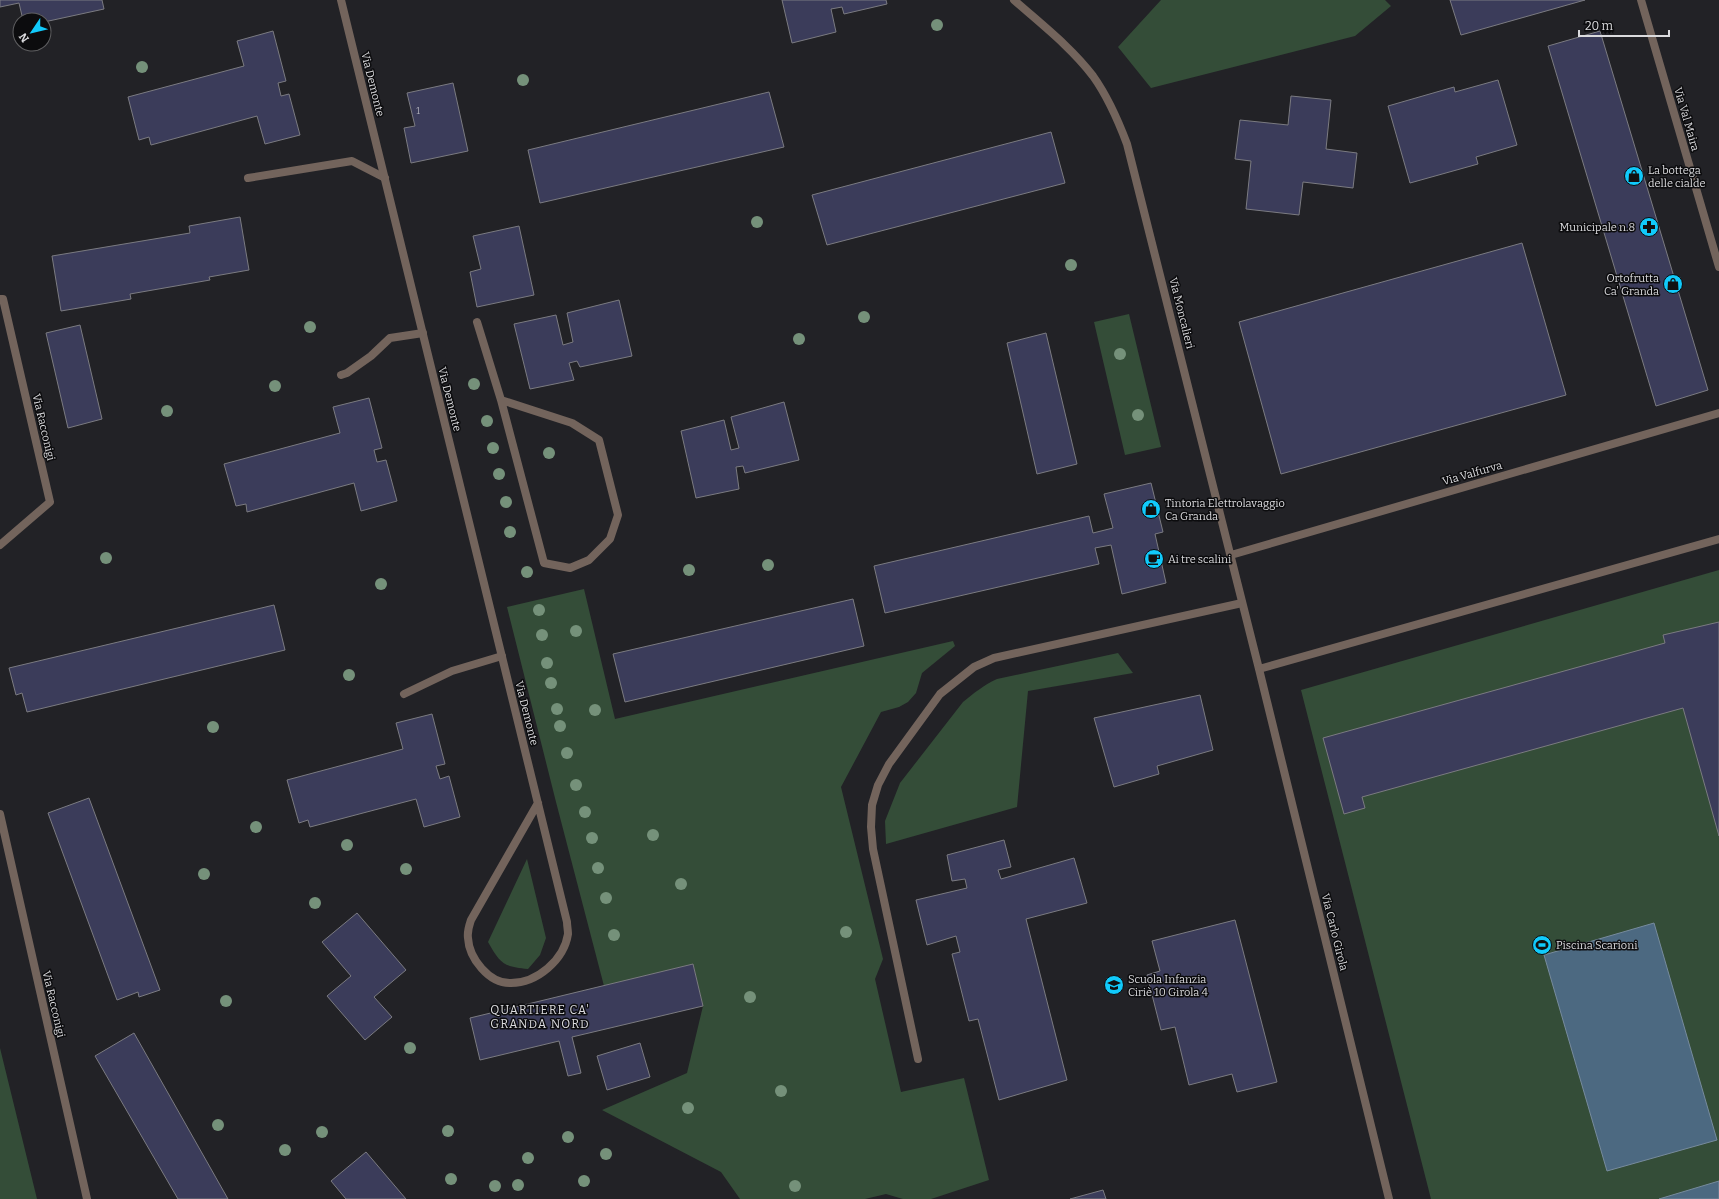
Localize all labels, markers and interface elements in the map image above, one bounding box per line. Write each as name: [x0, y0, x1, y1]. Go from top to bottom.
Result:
north arrow: [12, 12, 52, 52]
scale bar: [1579, 12, 1669, 38]
text: 20 m: [1585, 19, 1614, 33]
text: N: [16, 30, 32, 45]
street label: Via Demonte: [358, 51, 387, 118]
street label: Via Val Maira: [1671, 86, 1702, 153]
house number: 1: [416, 106, 420, 116]
place label: La bottega delle cialde: [1648, 164, 1705, 190]
shop icon: La bottega delle cialde: [1623, 165, 1645, 187]
pharmacy icon: Municipale n.8: [1638, 216, 1660, 238]
place label: Municipale n.8: [1559, 221, 1635, 234]
place label: Ortofrutta Ca' Granda: [1604, 272, 1659, 298]
shop icon: Ortofrutta Ca' Granda: [1662, 273, 1684, 295]
street label: Via Moncalieri: [1166, 276, 1197, 351]
street label: Via Demonte: [435, 366, 464, 433]
street label: Via Racconigi: [29, 392, 58, 463]
street label: Via Valfurva: [1441, 459, 1504, 488]
place label: Tintoria Elettrolavaggio Ca Granda: [1165, 497, 1285, 523]
shop icon: Tintoria Elettrolavaggio Ca Granda: [1140, 498, 1162, 520]
cafe icon: Ai tre scalini: [1143, 548, 1165, 570]
place label: Ai tre scalini: [1168, 553, 1232, 566]
street label: Via Demonte: [512, 680, 541, 747]
street label: Via Carlo Girola: [1319, 892, 1350, 972]
sports icon: Piscina Scarioni: [1531, 934, 1553, 956]
place label: Piscina Scarioni: [1556, 939, 1638, 952]
street label: Via Racconigi: [39, 969, 68, 1040]
place label: Scuola Infanzia Ciriè 10 Girola 4: [1128, 973, 1209, 999]
school or university icon: Scuola Infanzia Ciriè 10 Girola 4: [1103, 974, 1125, 996]
district label: QUARTIERE CA' GRANDA NORD: [490, 1003, 590, 1031]

